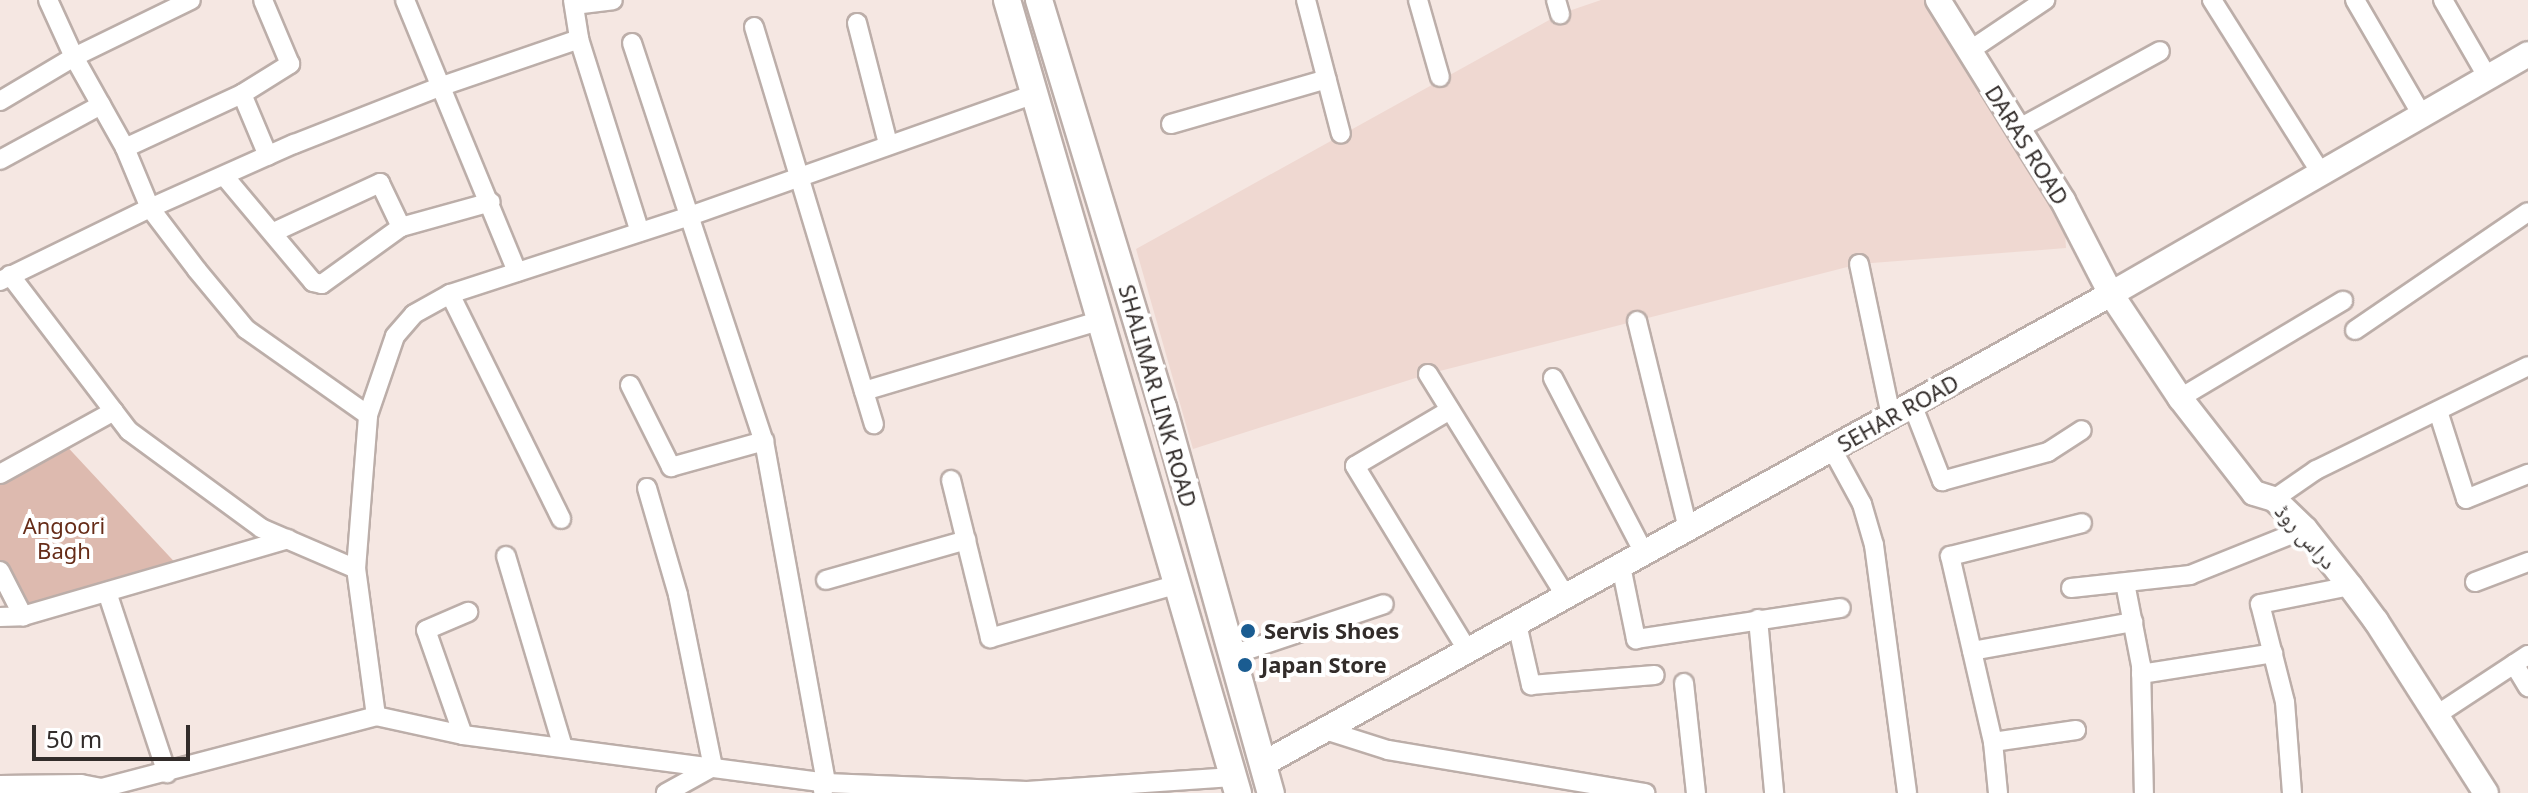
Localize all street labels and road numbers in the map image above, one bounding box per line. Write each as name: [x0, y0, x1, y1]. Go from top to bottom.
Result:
street label: DARAS ROAD: [1980, 80, 2074, 210]
street label: SHALIMAR LINK ROAD: [1114, 282, 1202, 510]
street label: SEHAR ROAD: [1833, 369, 1963, 457]
street label: دراس روڈ: [2270, 498, 2342, 574]

